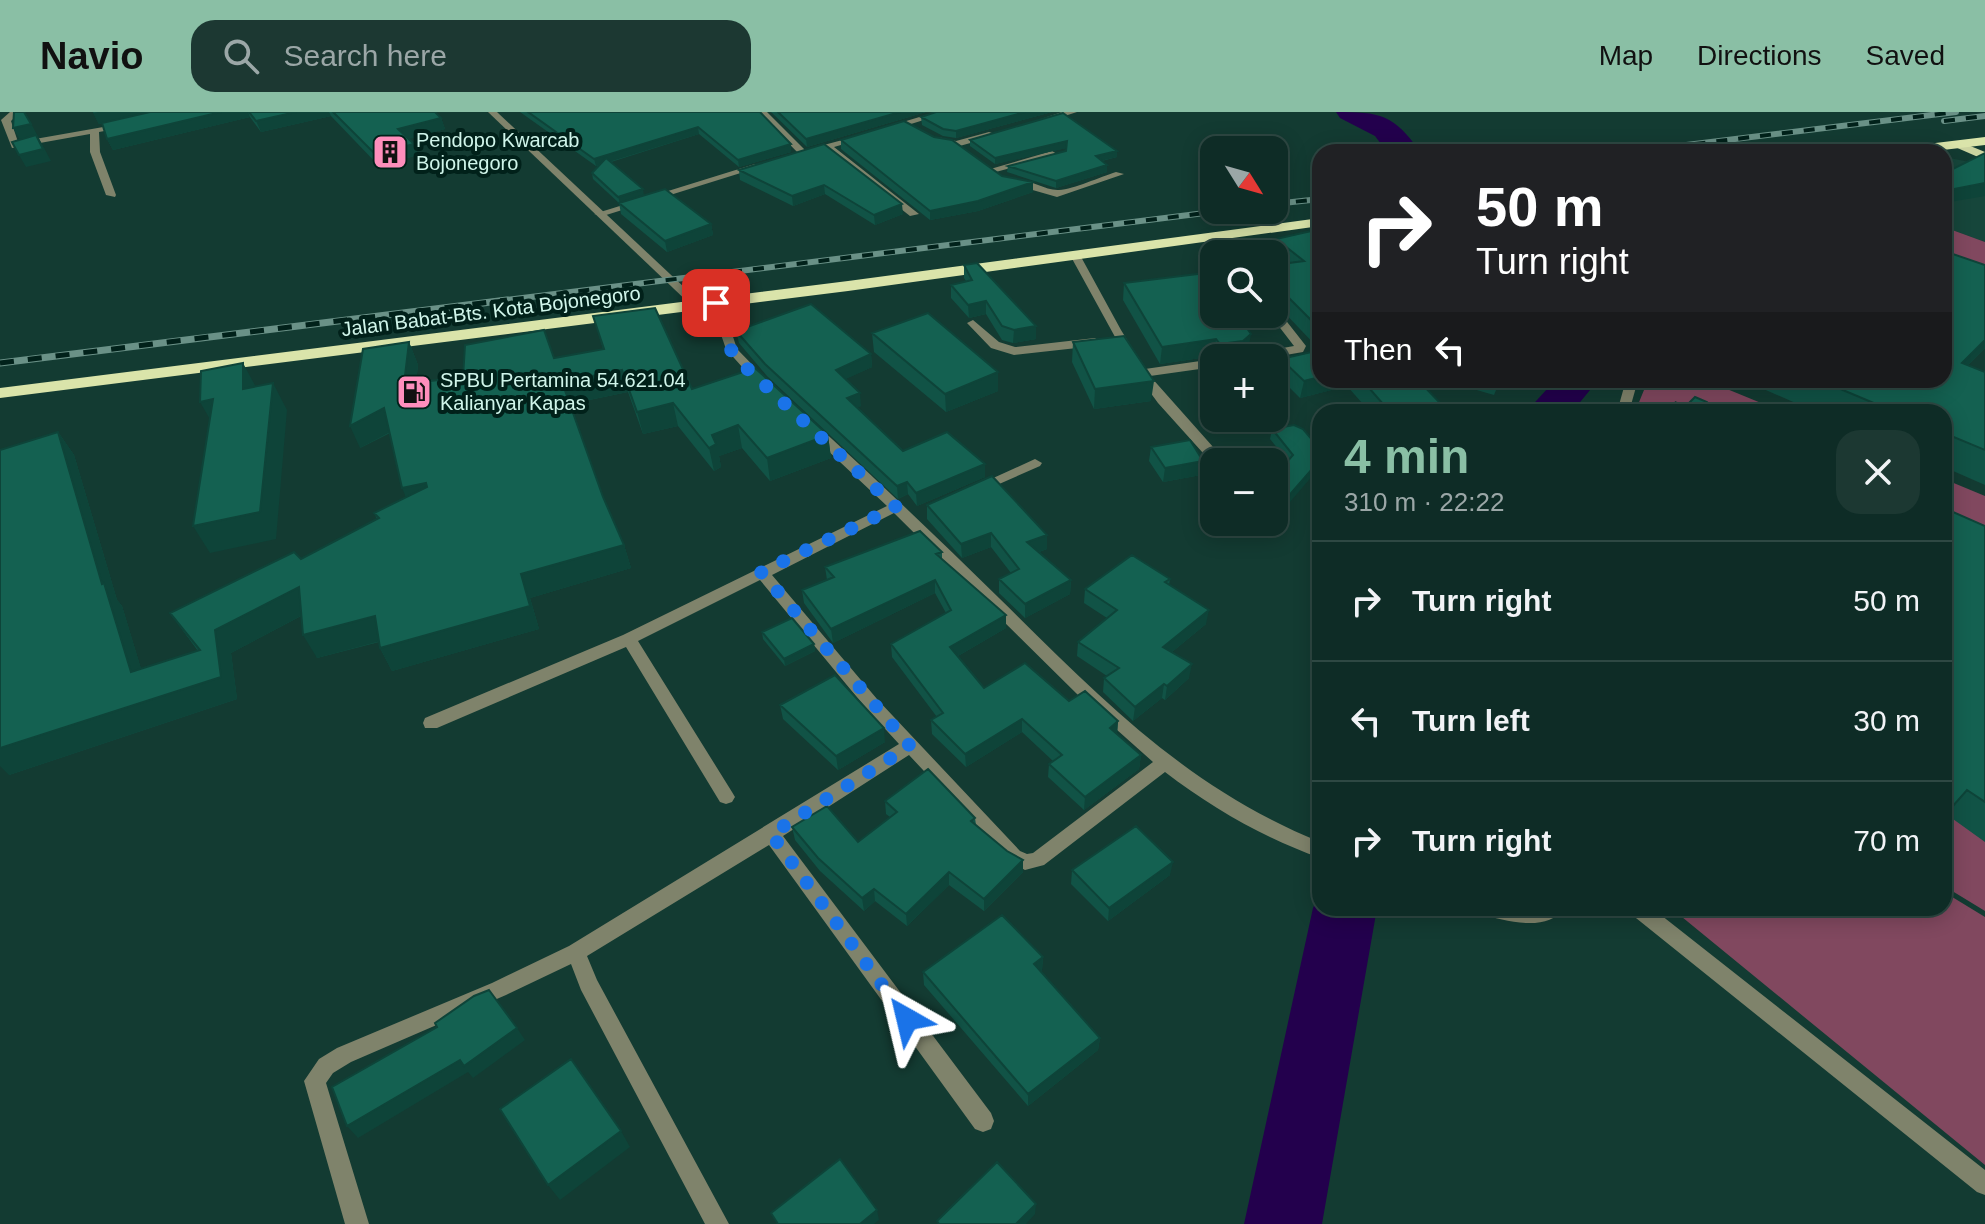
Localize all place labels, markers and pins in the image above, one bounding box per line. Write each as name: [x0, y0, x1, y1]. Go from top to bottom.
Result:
place label: Pendopo Kwarcab Bojonegoro: [416, 129, 579, 174]
building icon: Pendopo Kwarcab Bojonegoro: [371, 133, 409, 171]
pin: [682, 269, 750, 337]
place label: SPBU Pertamina 54.621.04 Kalianyar Kapas: [440, 369, 686, 414]
fuel station icon: SPBU Pertamina 54.621.04 Kalianyar Kapas: [395, 373, 433, 411]

